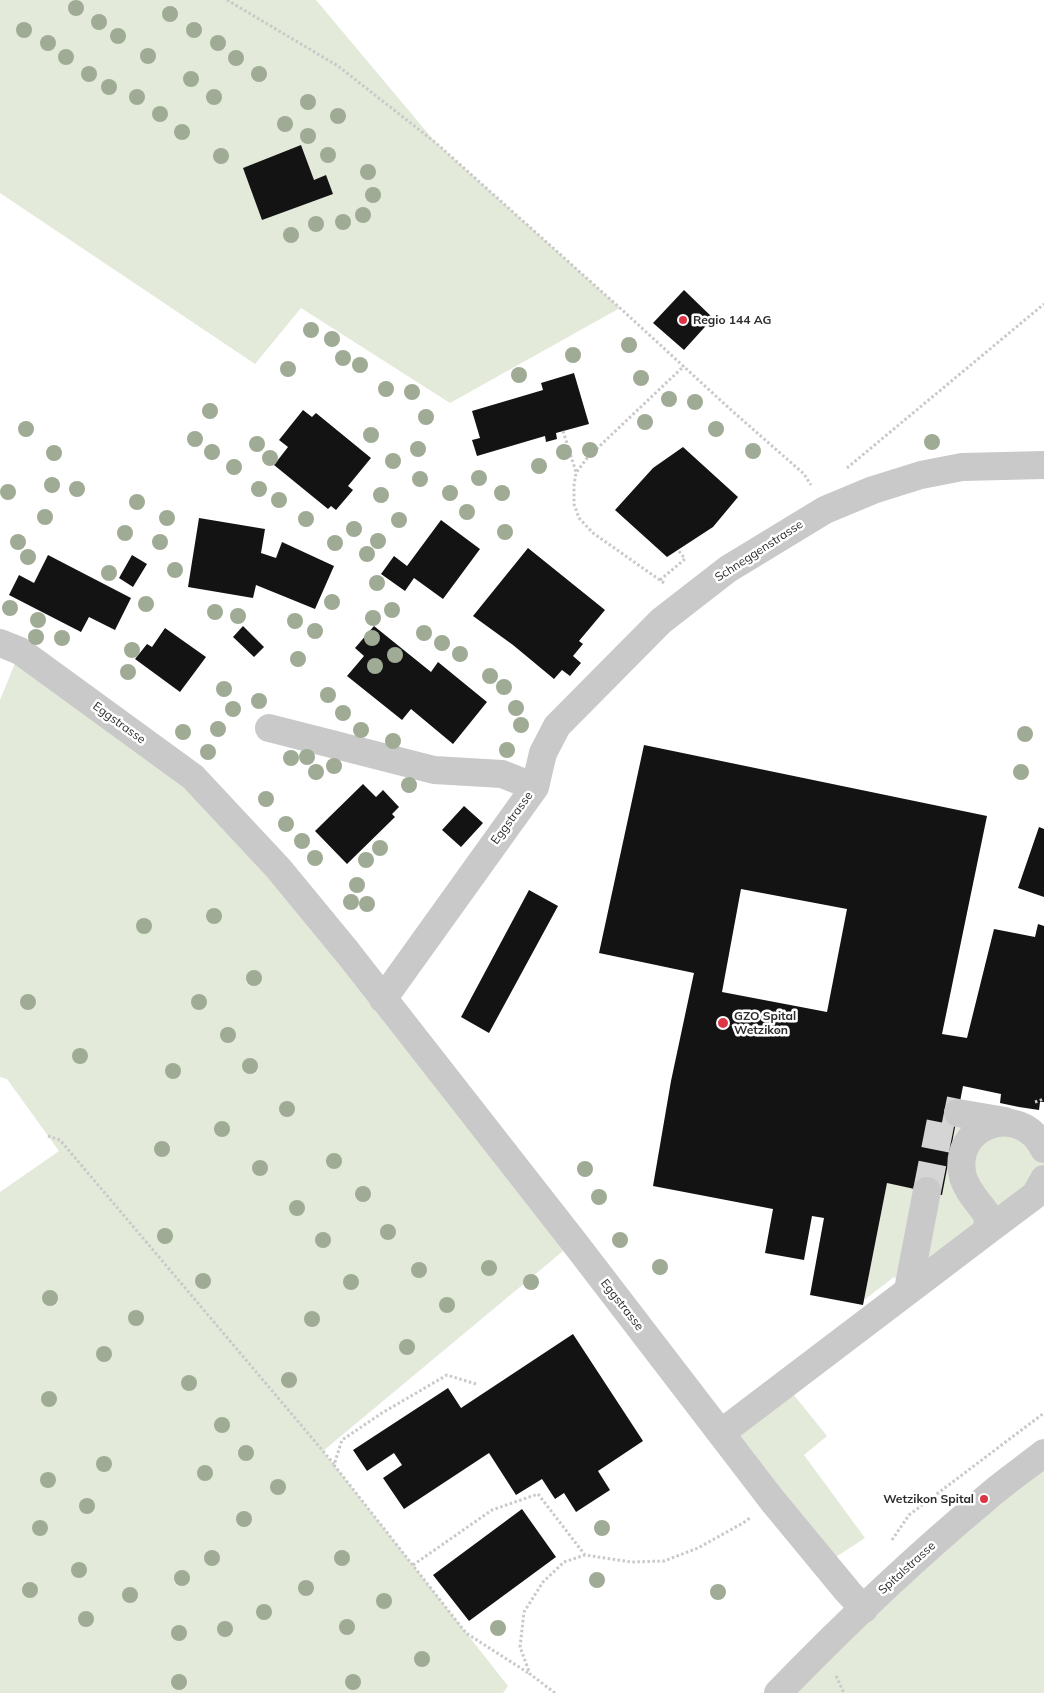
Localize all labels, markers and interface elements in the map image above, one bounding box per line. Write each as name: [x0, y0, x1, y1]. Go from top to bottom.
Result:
place label: Regio 144 AG: [693, 313, 771, 327]
marker: Regio 144 AG: [677, 314, 689, 326]
street label: Schneggenstrasse: [712, 517, 806, 585]
street label: Eggstrasse: [90, 699, 148, 747]
street label: Eggstrasse: [488, 789, 536, 847]
place label: GZO Spital Wetzikon: [734, 1009, 796, 1037]
marker: GZO Spital Wetzikon: [716, 1016, 730, 1030]
street label: Eggstrasse: [597, 1276, 647, 1334]
place label: Wetzikon Spital: [883, 1492, 974, 1506]
marker: Wetzikon Spital: [978, 1493, 990, 1505]
street label: Spitalstrasse: [876, 1539, 938, 1597]

